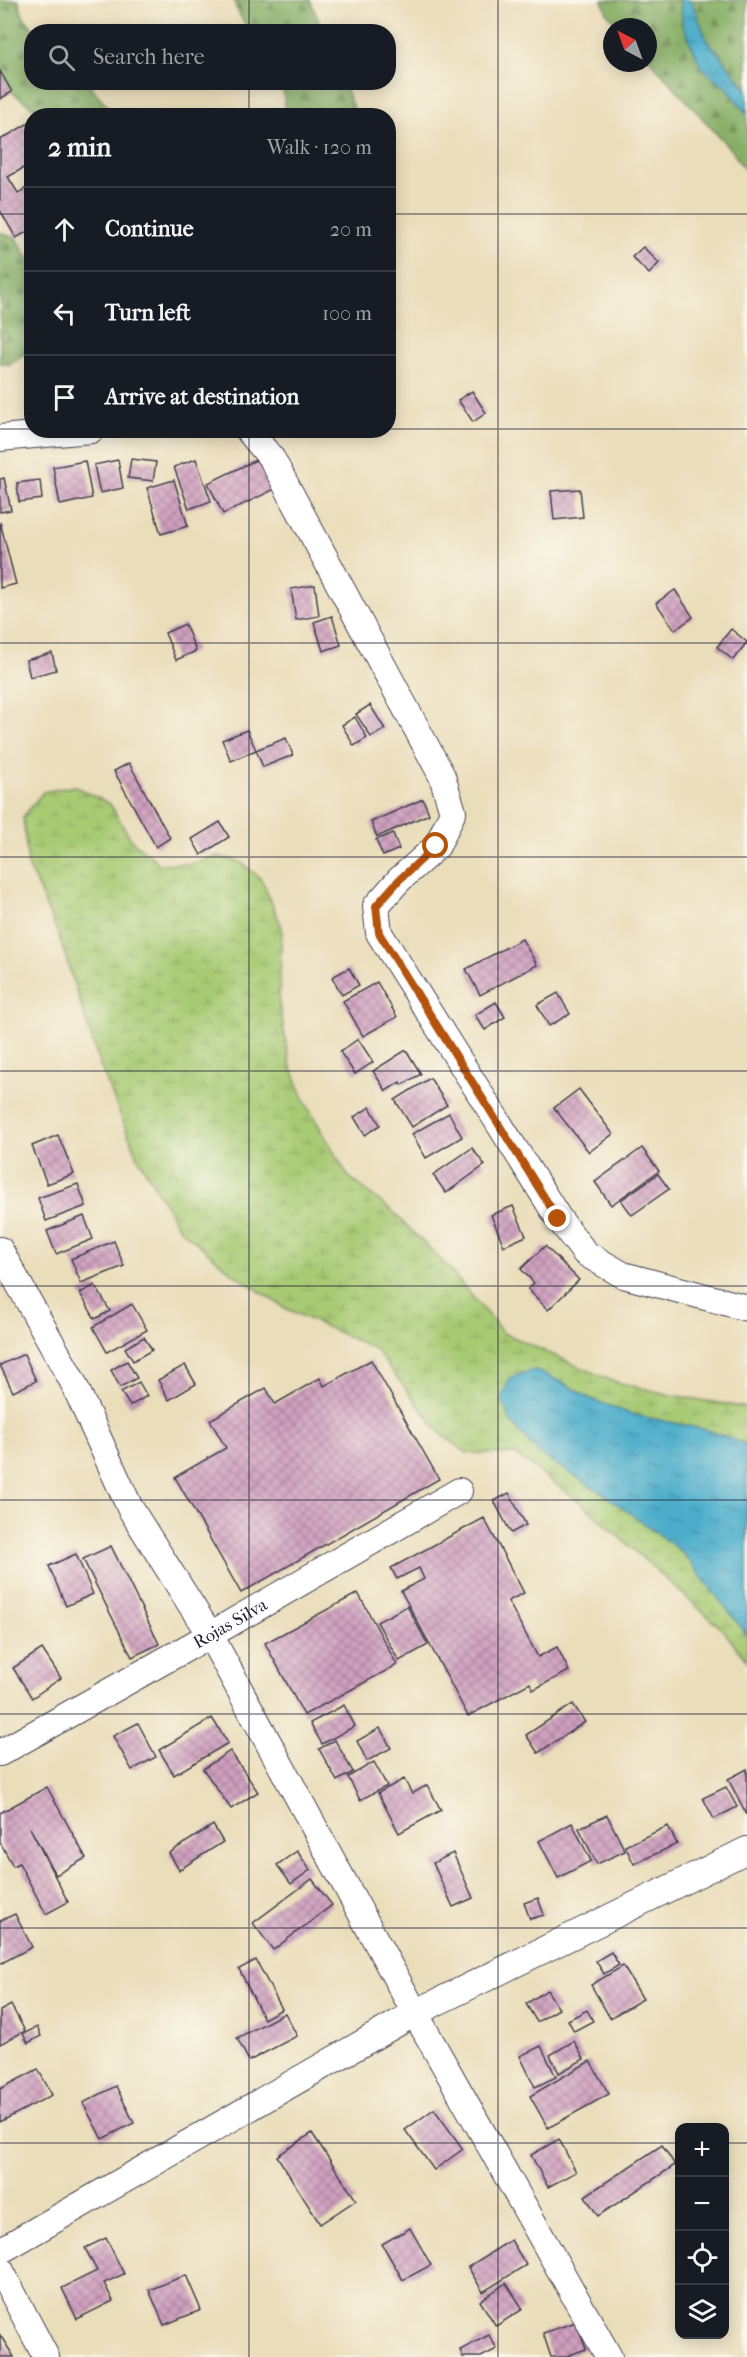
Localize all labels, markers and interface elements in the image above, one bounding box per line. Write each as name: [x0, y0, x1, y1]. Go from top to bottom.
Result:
north arrow: [603, 18, 657, 72]
search box: [24, 24, 396, 90]
icon: search: [45, 41, 78, 74]
text: Search here: [93, 44, 205, 70]
text: 2 min: [48, 132, 111, 163]
text: Walk · 120 m: [267, 136, 372, 159]
icon: ahead: [48, 213, 81, 246]
text: Continue: [105, 216, 194, 242]
text: 20 m: [330, 218, 372, 241]
icon: left: [48, 297, 81, 330]
text: Turn left: [105, 300, 191, 326]
text: 100 m: [322, 302, 372, 325]
icon: arrive: [48, 381, 81, 414]
text: Arrive at destination: [105, 384, 299, 410]
route start: [422, 832, 448, 858]
route end: [544, 1205, 570, 1231]
street label: Rojas Silva: [189, 1594, 271, 1653]
map controls: [675, 2123, 729, 2339]
button: +: [675, 2123, 729, 2177]
button: −: [675, 2177, 729, 2231]
button: locate: [675, 2231, 729, 2285]
button: layers: [675, 2285, 729, 2339]

